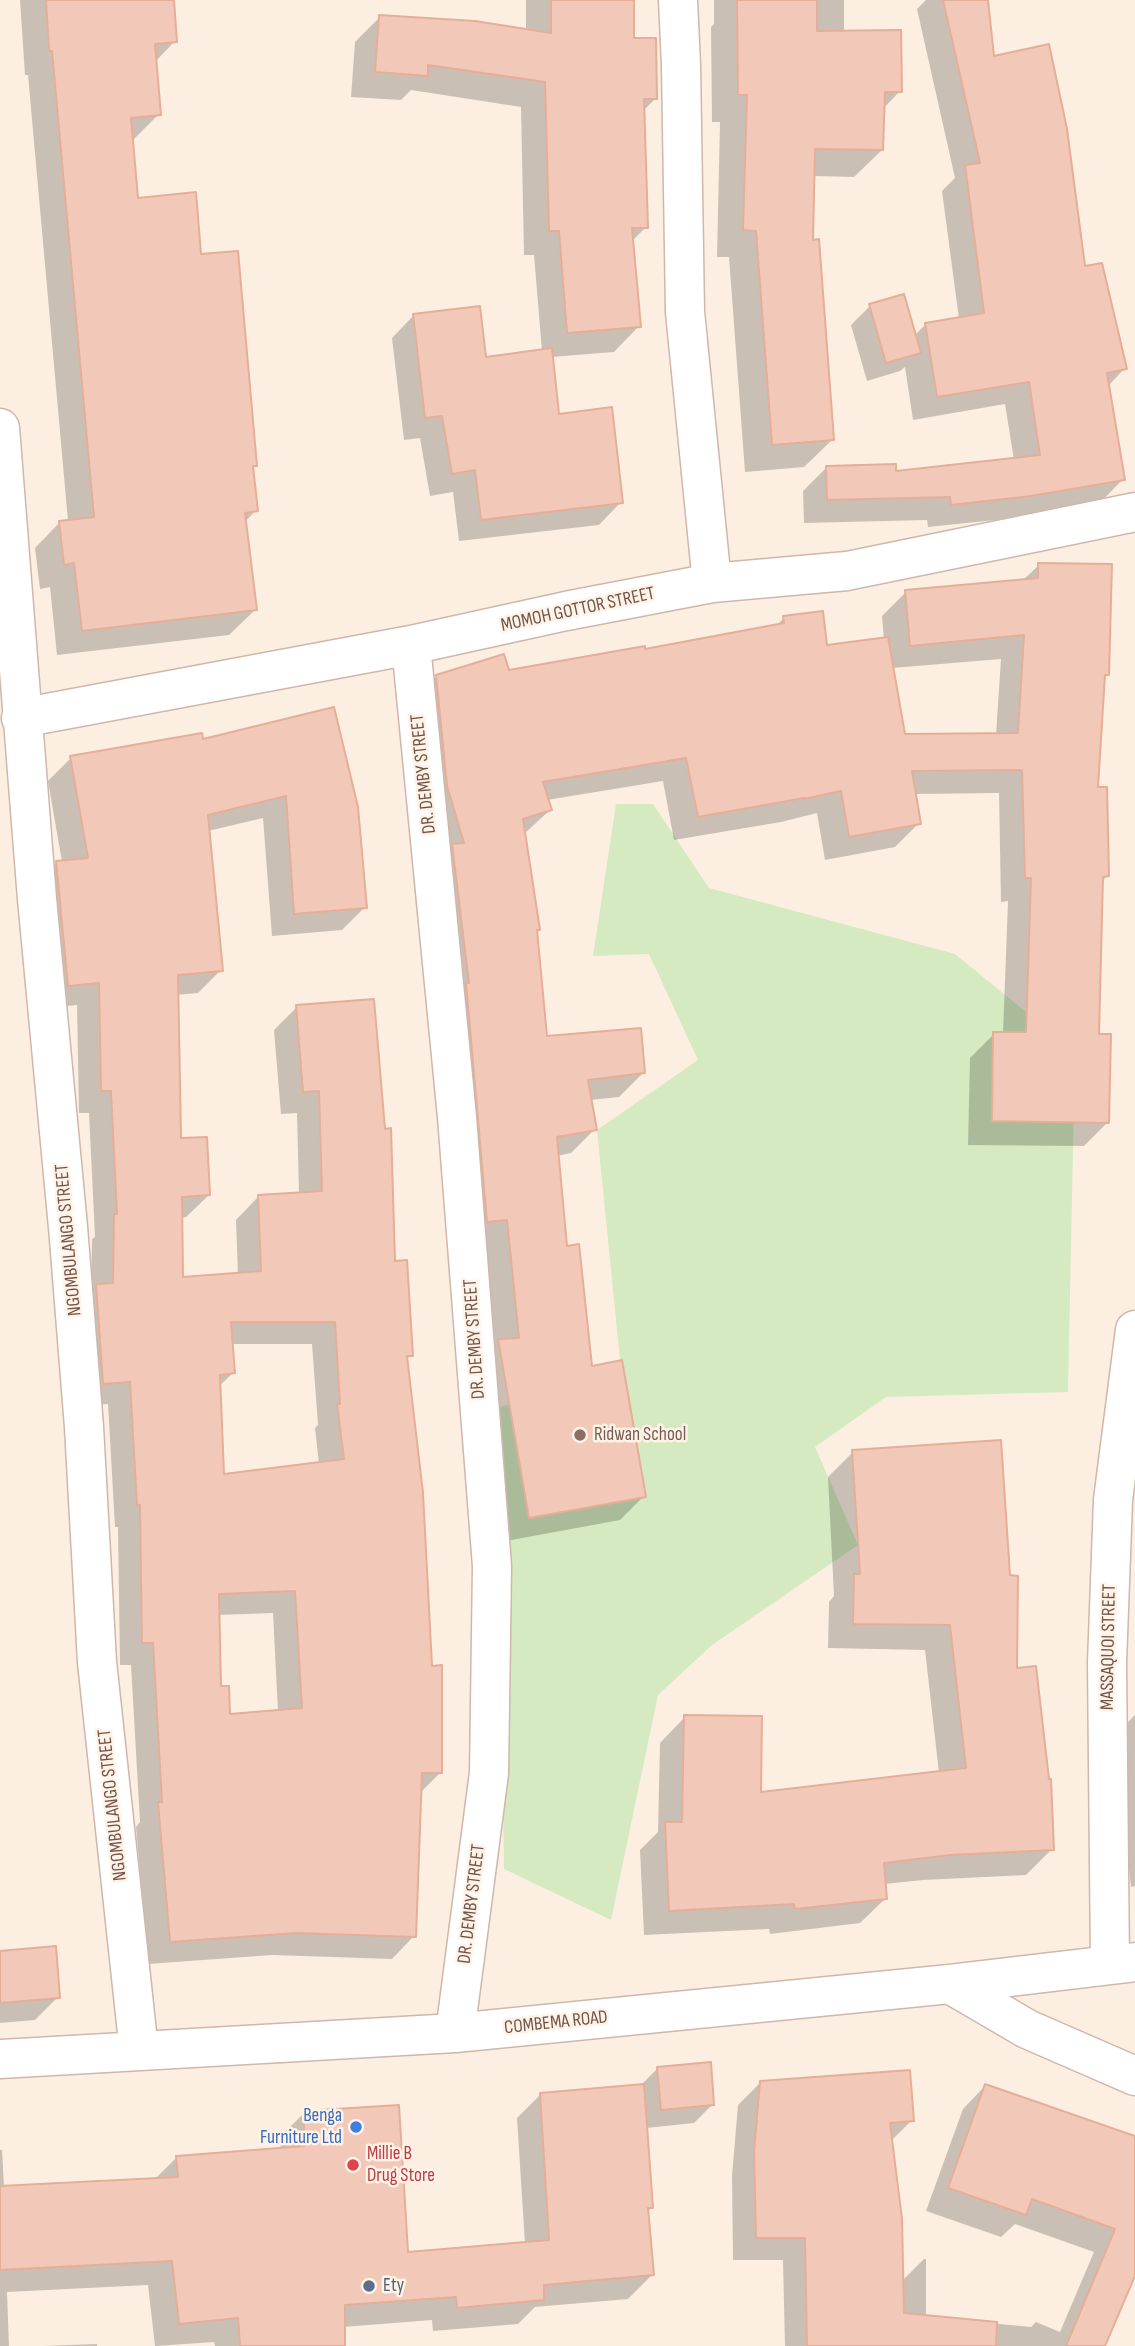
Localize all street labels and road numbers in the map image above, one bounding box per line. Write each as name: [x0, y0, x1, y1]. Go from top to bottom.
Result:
street label: MOMOH GOTTOR STREET: [499, 583, 657, 637]
street label: DR. DEMBY STREET: [406, 713, 442, 835]
street label: NGOMBULANGO STREET: [51, 1163, 87, 1317]
street label: DR. DEMBY STREET: [459, 1278, 491, 1400]
street label: MASSAQUOI STREET: [1097, 1584, 1121, 1710]
street label: NGOMBULANGO STREET: [94, 1728, 132, 1882]
street label: DR. DEMBY STREET: [453, 1843, 491, 1965]
street label: COMBEMA ROAD: [503, 2006, 609, 2040]

